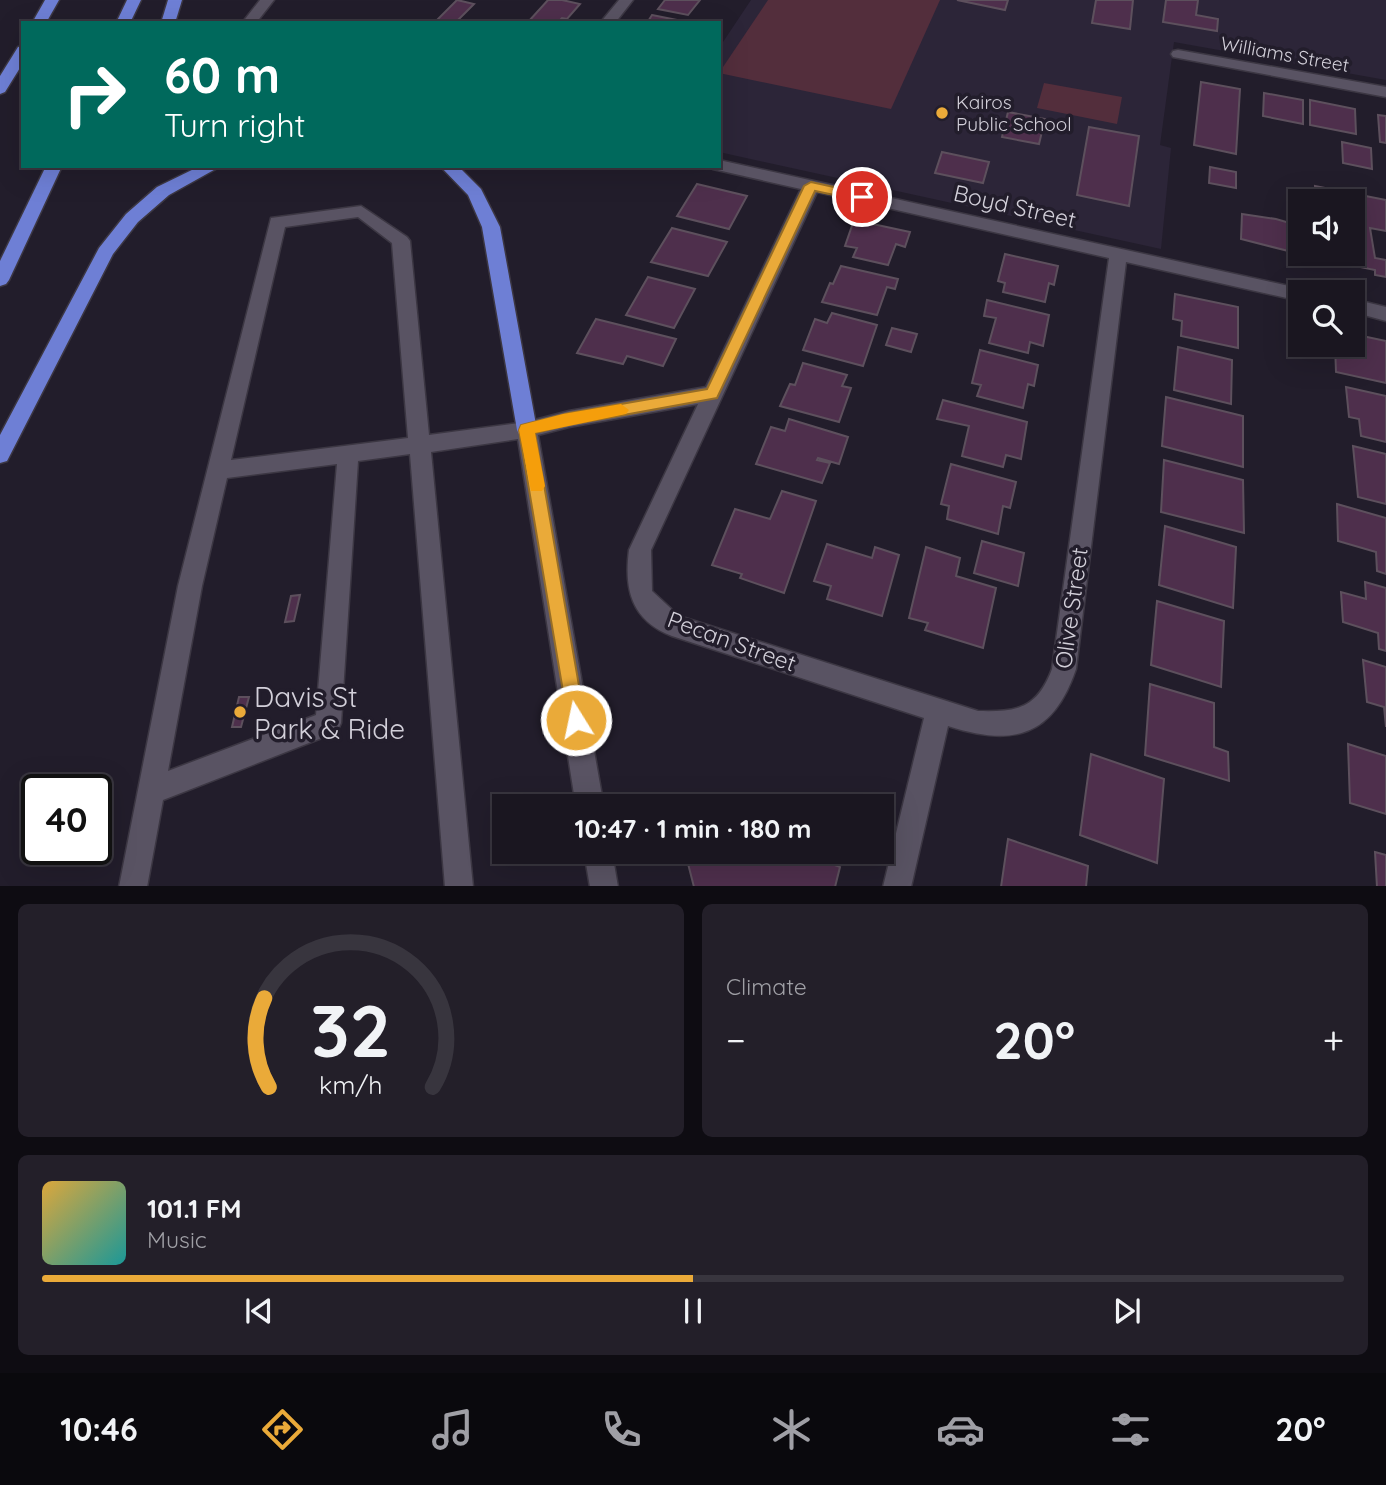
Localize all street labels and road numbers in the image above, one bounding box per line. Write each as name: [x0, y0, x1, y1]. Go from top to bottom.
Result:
street label: Williams Street: [1219, 31, 1351, 77]
street label: Boyd Street: [951, 178, 1079, 234]
street label: Olive Street: [1048, 545, 1094, 670]
street label: Pecan Street: [664, 604, 800, 678]

